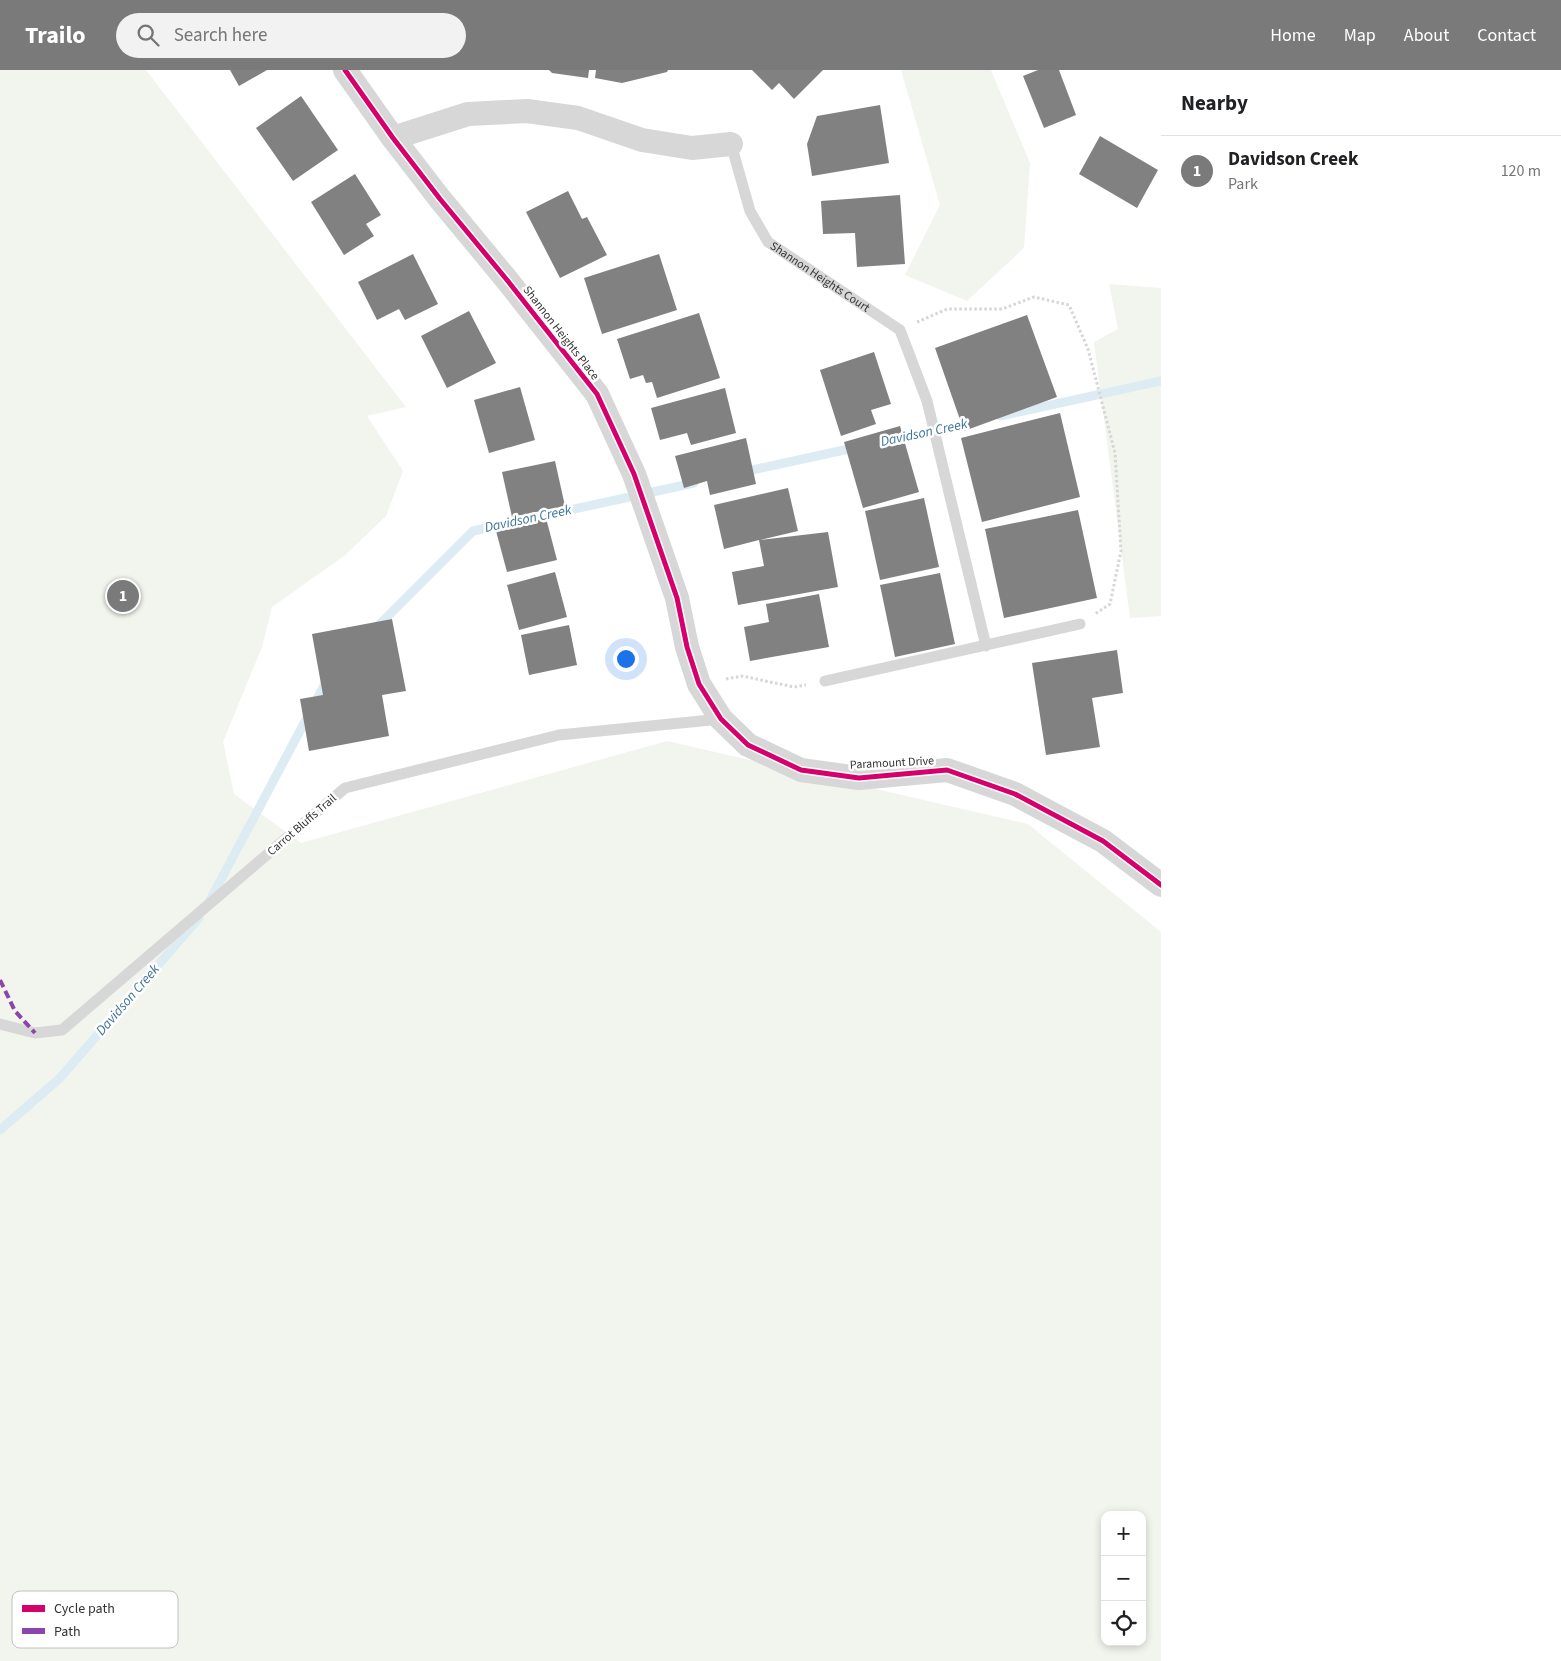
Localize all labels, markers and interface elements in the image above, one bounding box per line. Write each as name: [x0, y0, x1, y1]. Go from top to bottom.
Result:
search box: [116, 13, 466, 58]
text: Trailo: [25, 18, 86, 53]
icon: search: [134, 21, 162, 49]
text: Search here: [174, 22, 267, 49]
text: Home: [1270, 23, 1316, 48]
text: Map: [1344, 23, 1376, 48]
text: About: [1404, 23, 1449, 48]
text: Contact: [1477, 23, 1536, 48]
text: Nearby: [1181, 88, 1248, 118]
text: Davidson Creek: [1228, 146, 1358, 173]
text: 1: [1193, 160, 1201, 182]
text: 120 m: [1501, 160, 1541, 182]
text: Park: [1228, 173, 1258, 195]
street label: Shannon Heights Court: [767, 237, 873, 316]
street label: Shannon Heights Place: [519, 282, 603, 384]
water label: Davidson Creek: [879, 414, 970, 452]
water label: Davidson Creek: [483, 500, 574, 538]
pin: 1: [107, 577, 139, 615]
your location: [613, 646, 639, 672]
street label: Paramount Drive: [849, 752, 935, 774]
street label: Carrot Bluffs Trail: [264, 790, 340, 860]
water label: Davidson Creek: [91, 960, 165, 1040]
map controls: [1101, 1511, 1146, 1646]
button: +: [1101, 1511, 1146, 1556]
button: −: [1101, 1556, 1146, 1601]
legend: [12, 1591, 178, 1648]
text: Cycle path: [54, 1599, 115, 1619]
button: locate: [1101, 1601, 1146, 1646]
text: Path: [54, 1622, 81, 1642]

